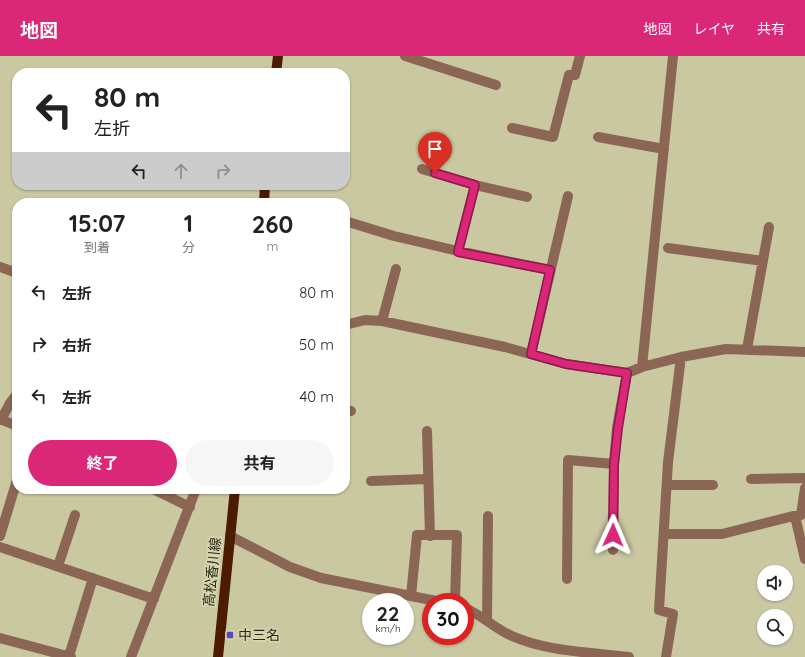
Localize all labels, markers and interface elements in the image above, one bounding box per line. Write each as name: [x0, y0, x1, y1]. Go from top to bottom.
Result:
text: 地図: [20, 18, 58, 42]
text: 地図: [643, 20, 671, 38]
text: レイヤ: [693, 20, 735, 38]
text: 共有: [757, 20, 785, 38]
text: 80 m: [94, 79, 160, 114]
icon: left: [28, 84, 80, 136]
text: 左折: [94, 117, 130, 140]
pin: [418, 132, 452, 173]
icon: arrive: [424, 138, 446, 160]
icon: left: [128, 160, 150, 182]
icon: ahead: [170, 160, 192, 182]
icon: right: [212, 160, 234, 182]
text: 15:07: [69, 208, 125, 238]
text: 1: [184, 208, 193, 238]
text: 260: [252, 209, 293, 239]
text: m: [267, 238, 278, 254]
text: 到着: [84, 239, 110, 255]
text: 分: [182, 239, 195, 255]
icon: left: [28, 281, 50, 303]
text: 80 m: [299, 283, 334, 302]
text: 左折: [62, 284, 92, 303]
icon: right: [28, 333, 50, 355]
text: 50 m: [299, 335, 334, 354]
text: 右折: [62, 336, 92, 355]
icon: left: [28, 385, 50, 407]
text: 40 m: [299, 387, 334, 406]
text: 左折: [62, 388, 92, 407]
button: 終了: [28, 440, 177, 486]
button: 共有: [185, 440, 334, 486]
position arrow: [592, 514, 634, 556]
street label: 高松香川線: [199, 536, 225, 608]
map controls: [757, 565, 793, 645]
button: sound: [757, 565, 793, 601]
speed limit sign: 30: [422, 593, 474, 645]
text: 22: [377, 601, 399, 626]
button: search: [757, 609, 793, 645]
text: km/h: [375, 622, 401, 635]
place label: 中三名: [238, 626, 280, 644]
marker: 中三名: [225, 630, 235, 640]

